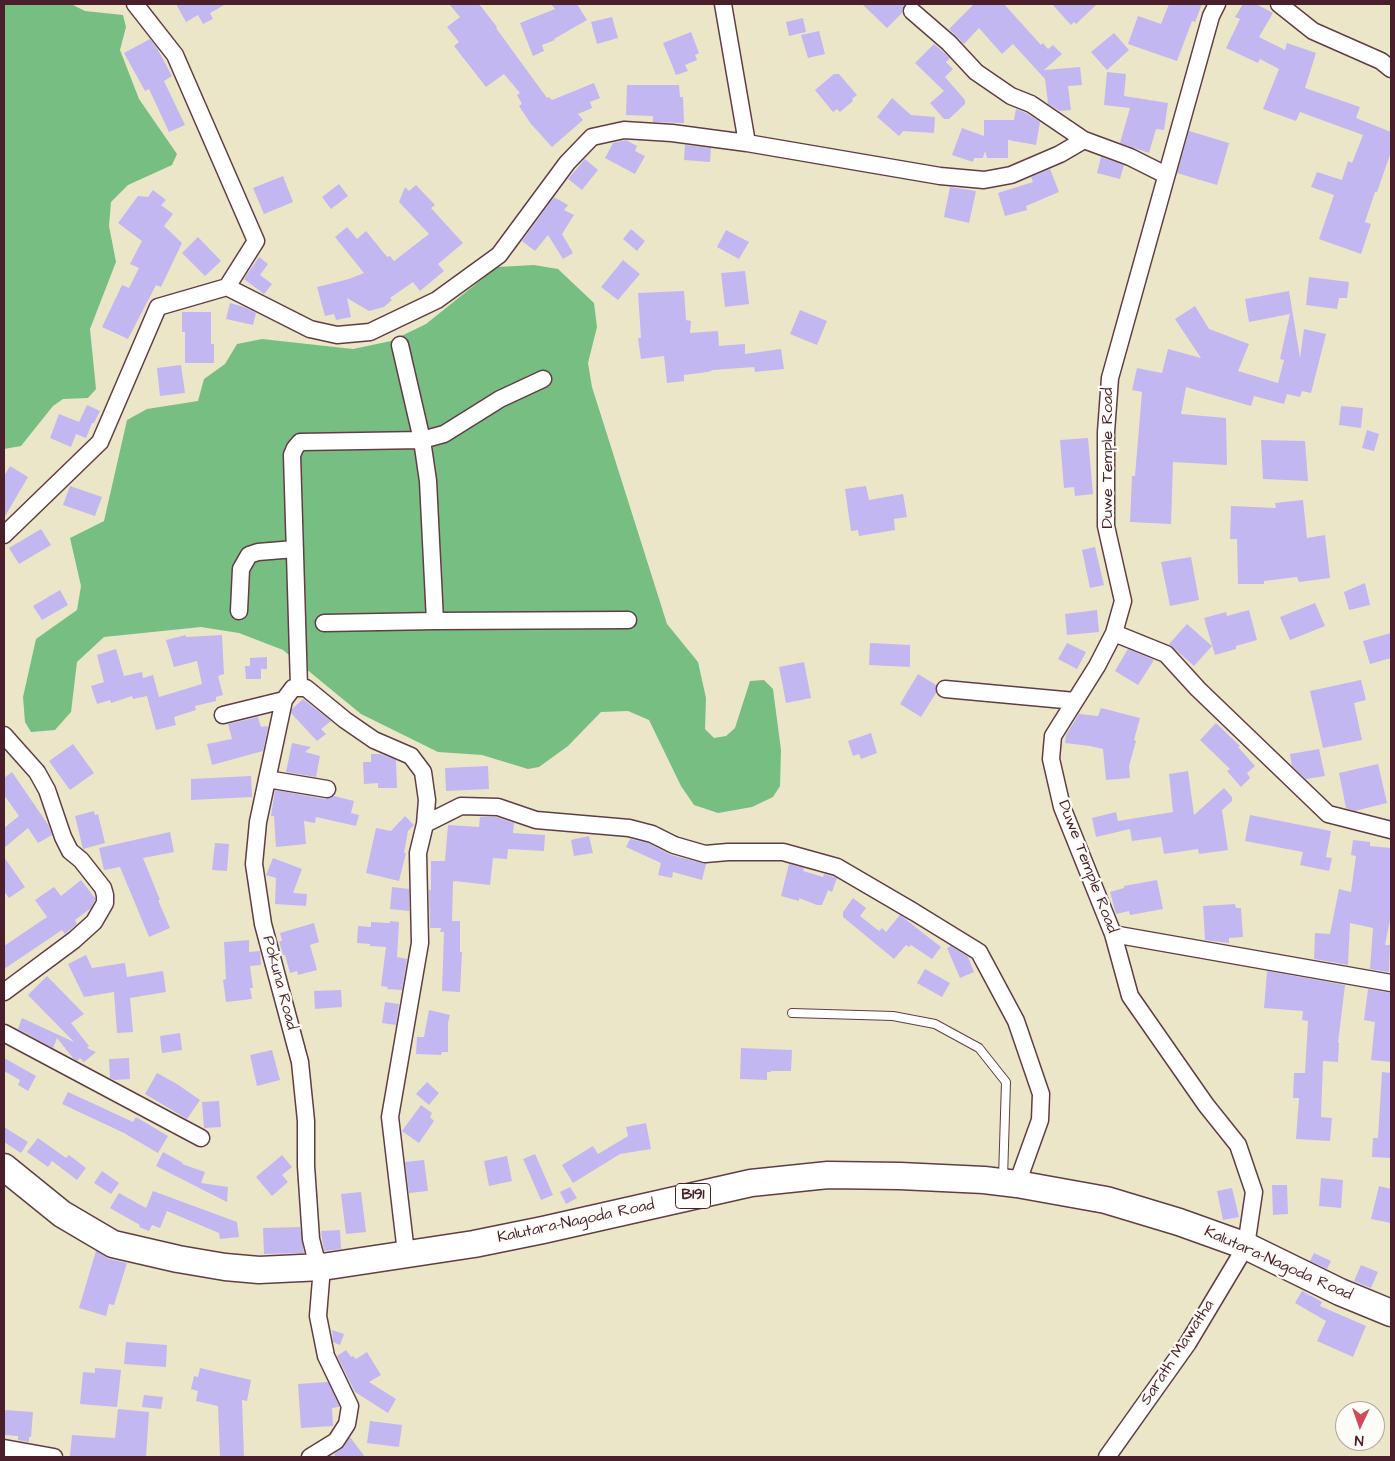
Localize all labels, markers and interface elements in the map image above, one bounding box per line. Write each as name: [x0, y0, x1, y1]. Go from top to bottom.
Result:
street label: Duwe Temple Road: [1099, 388, 1119, 528]
street label: Duwe Temple Road: [1053, 798, 1121, 936]
street label: Pokuna Road: [257, 934, 301, 1032]
road number: B191: [676, 1184, 710, 1208]
street label: Kalutara-Nagoda Road: [496, 1196, 656, 1248]
street label: Kalutara-Nagoda Road: [1201, 1223, 1355, 1305]
street label: Sarath Mawatha: [1137, 1297, 1219, 1409]
north arrow: [1335, 1401, 1385, 1451]
text: N: [1354, 1430, 1364, 1450]

